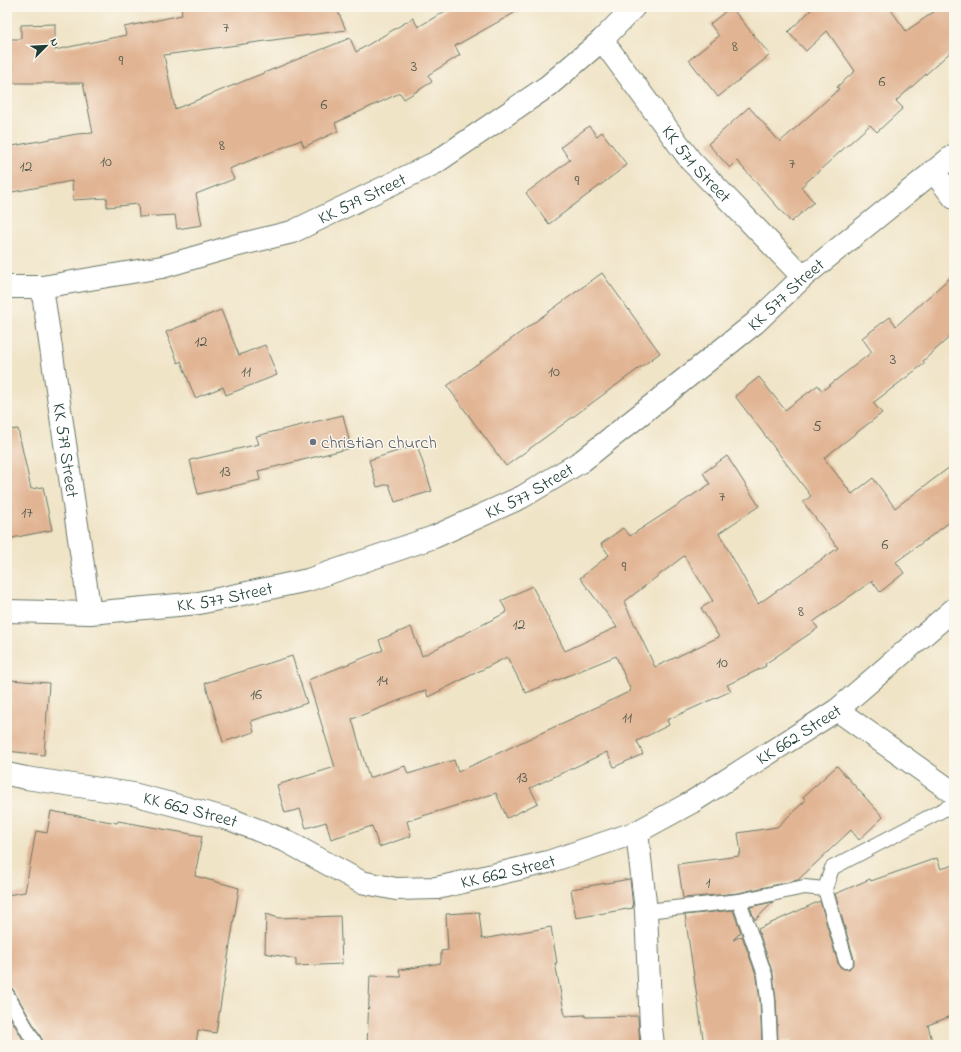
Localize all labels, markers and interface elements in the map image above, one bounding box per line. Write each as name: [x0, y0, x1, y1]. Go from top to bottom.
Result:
house number: 7: [223, 16, 230, 40]
north arrow: [26, 26, 66, 66]
house number: 8: [732, 35, 738, 59]
text: N: [45, 36, 63, 49]
house number: 9: [119, 49, 124, 73]
house number: 3: [411, 55, 417, 79]
house number: 6: [878, 70, 886, 94]
house number: 6: [320, 93, 328, 117]
street label: KK 571 Street: [654, 121, 736, 210]
house number: 8: [219, 134, 225, 158]
house number: 10: [100, 150, 112, 174]
house number: 7: [789, 152, 796, 176]
house number: 12: [19, 155, 33, 179]
street label: KK 579 Street: [314, 168, 411, 232]
house number: 9: [575, 169, 580, 193]
street label: KK 577 Street: [743, 253, 831, 339]
house number: 12: [194, 330, 208, 354]
house number: 3: [890, 348, 896, 372]
house number: 11: [241, 360, 251, 384]
house number: 10: [548, 360, 560, 384]
street label: KK 579 Street: [44, 402, 84, 499]
house number: 5: [812, 415, 822, 439]
place label: christian church: [321, 431, 437, 457]
marker: christian church: [308, 437, 318, 447]
street label: KK 577 Street: [482, 458, 579, 527]
house number: 13: [219, 460, 231, 484]
house number: 7: [719, 485, 726, 509]
house number: 17: [21, 501, 33, 525]
house number: 6: [881, 533, 889, 557]
house number: 9: [622, 555, 627, 579]
street label: KK 577 Street: [176, 577, 276, 620]
house number: 8: [798, 600, 804, 624]
house number: 12: [512, 613, 526, 637]
house number: 10: [716, 651, 728, 675]
house number: 14: [376, 669, 388, 693]
house number: 16: [250, 683, 262, 707]
street label: KK 662 Street: [752, 699, 848, 773]
house number: 11: [622, 706, 632, 730]
house number: 13: [516, 766, 528, 790]
street label: KK 662 Street: [140, 786, 241, 836]
street label: KK 662 Street: [458, 849, 560, 897]
house number: 1: [705, 871, 711, 895]

